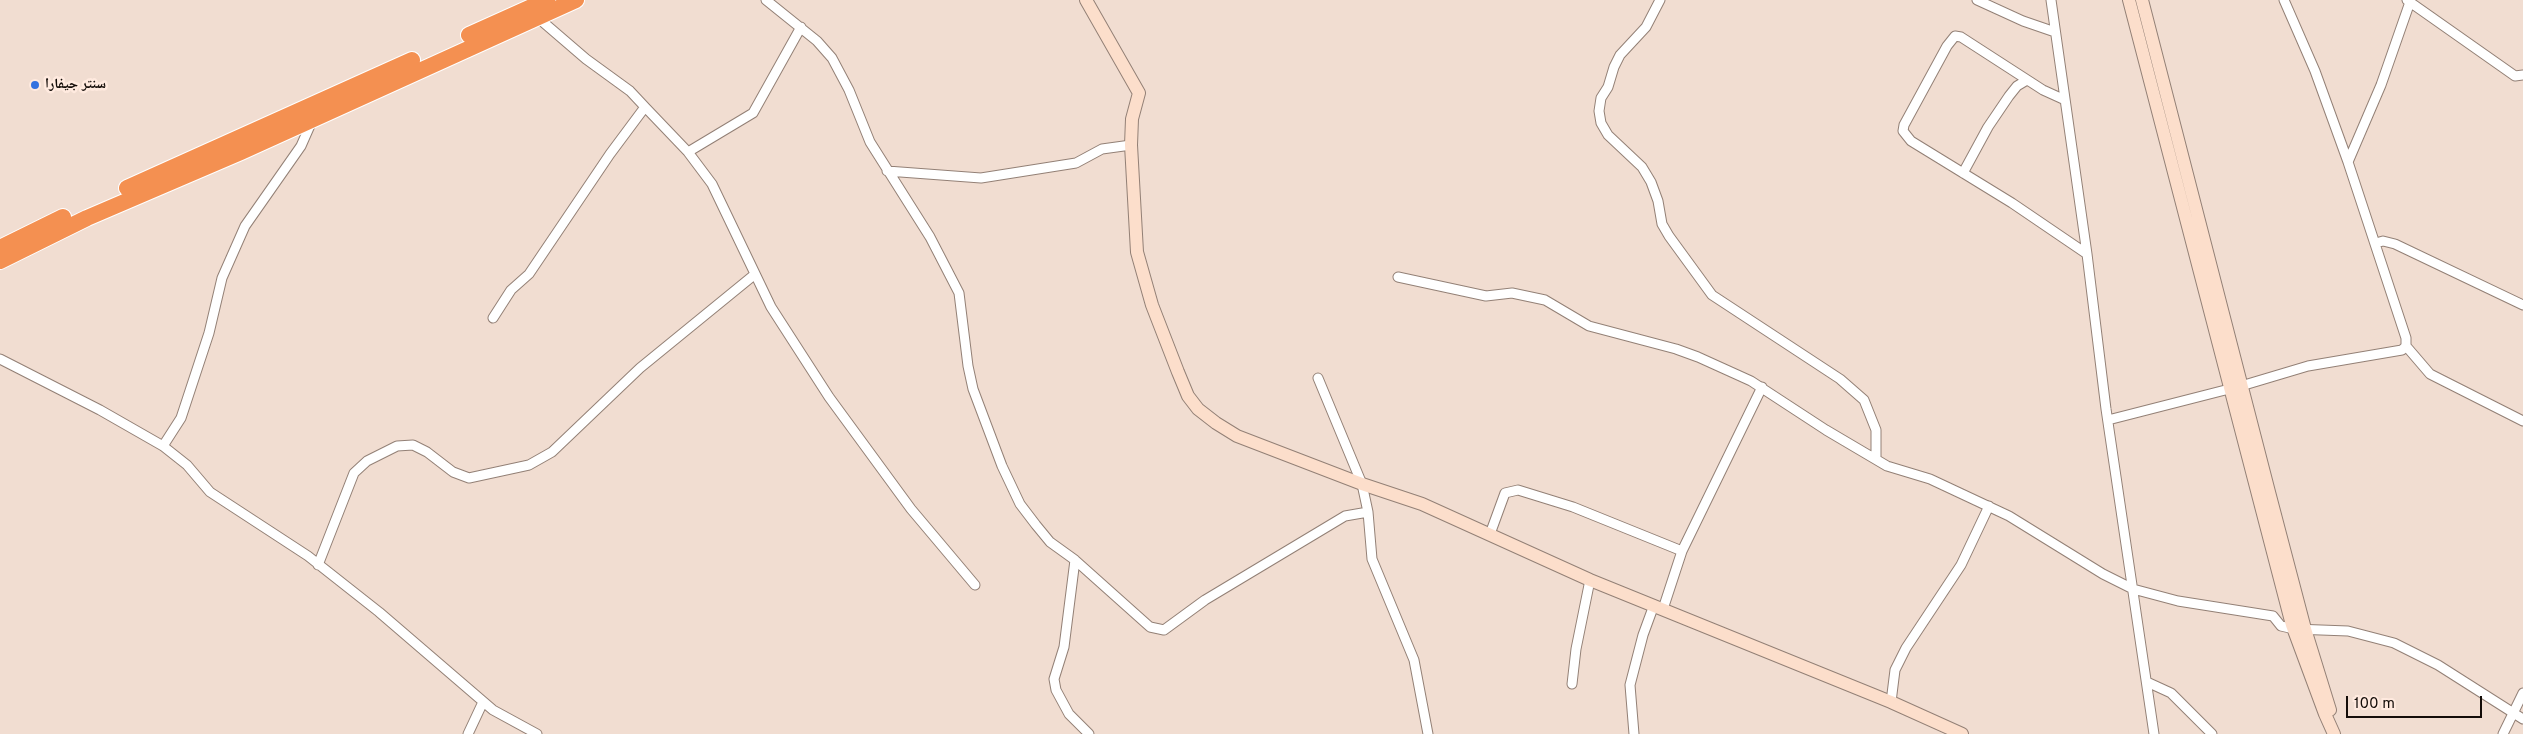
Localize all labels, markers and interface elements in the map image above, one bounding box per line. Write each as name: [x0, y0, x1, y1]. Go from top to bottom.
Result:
place label: سنتر جيفارا: [45, 77, 106, 93]
marker: سنتر جيفارا: [29, 79, 41, 91]
scale bar: [2348, 686, 2484, 718]
text: 100 m: [2354, 695, 2395, 714]

